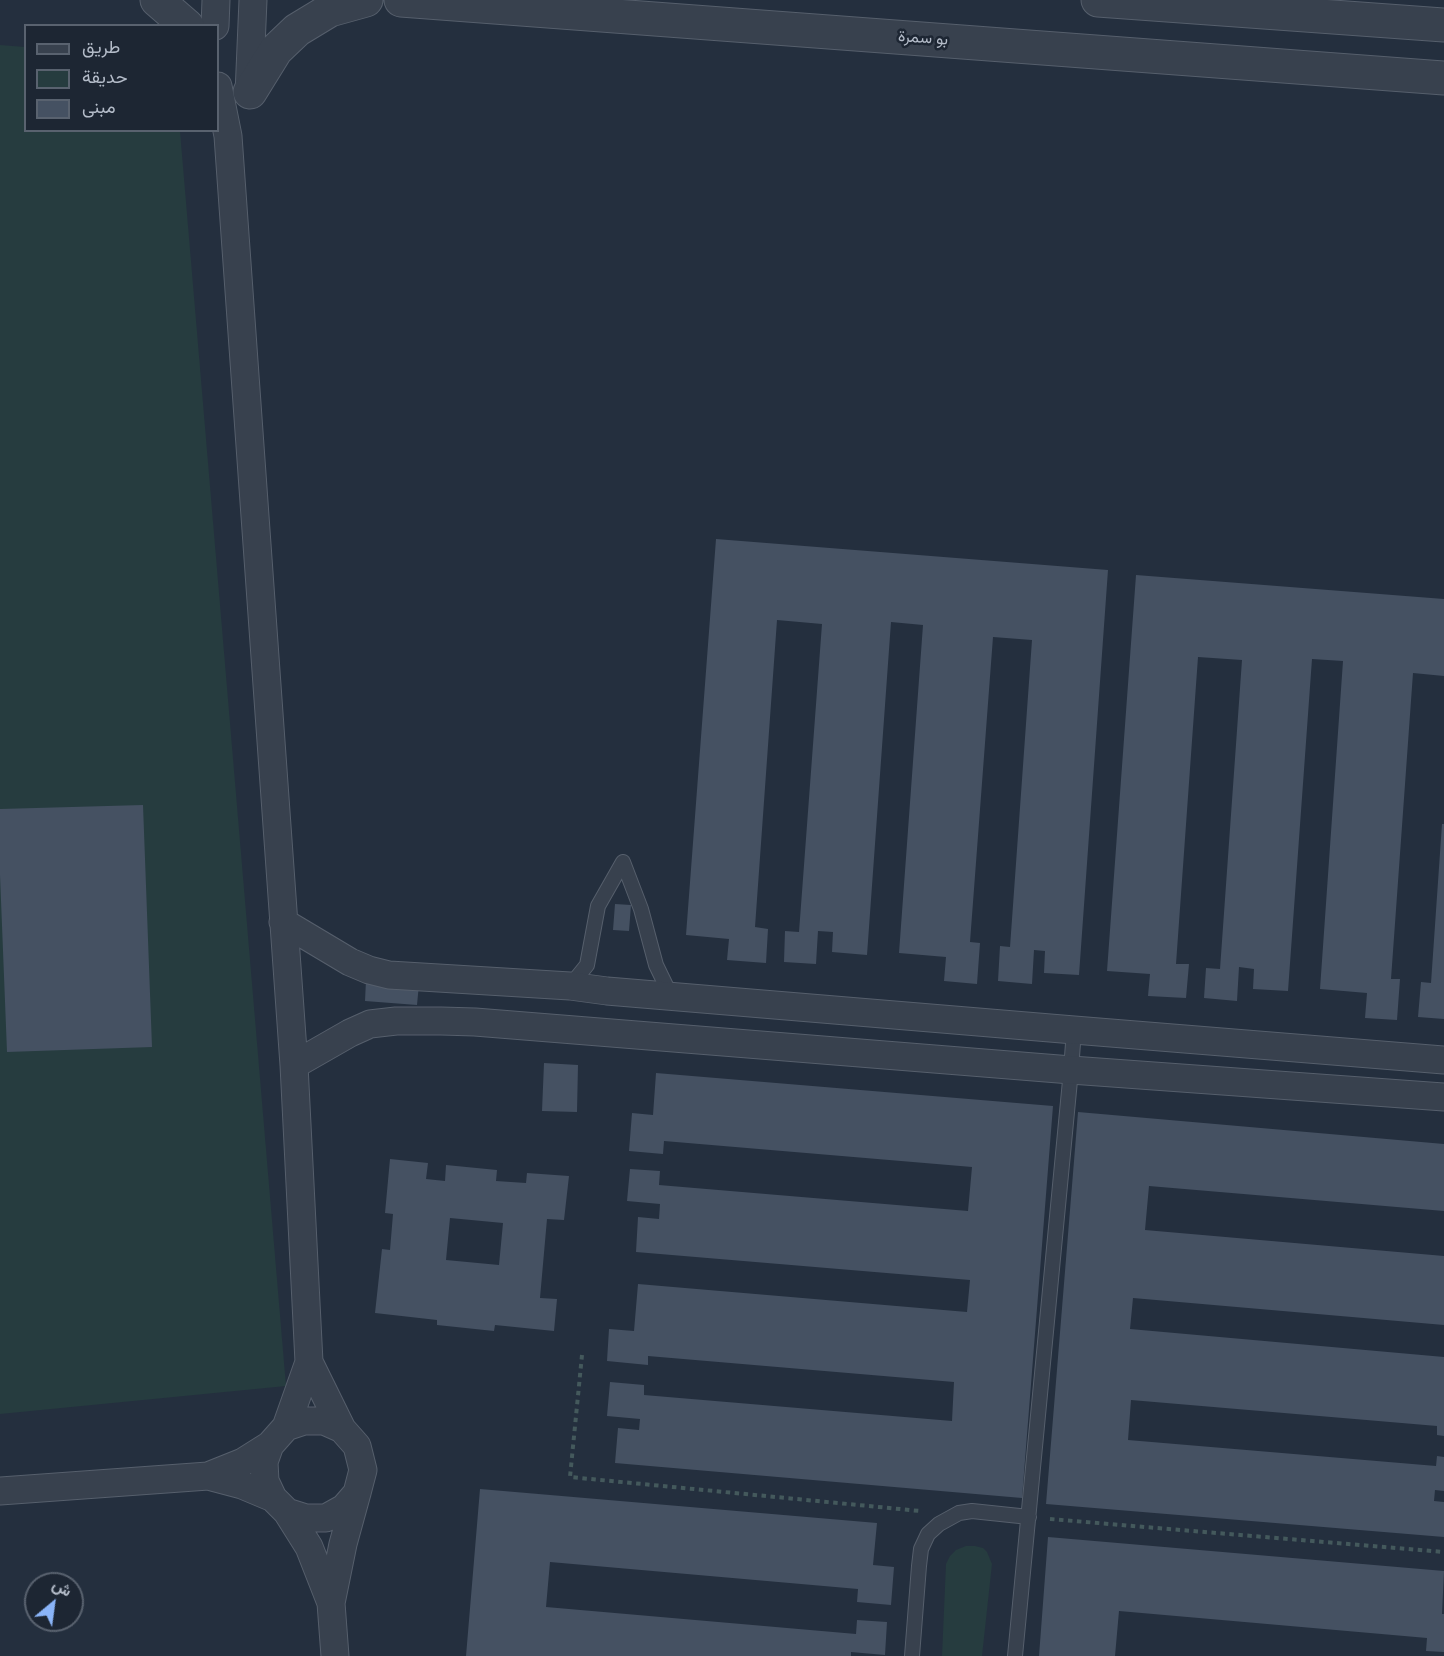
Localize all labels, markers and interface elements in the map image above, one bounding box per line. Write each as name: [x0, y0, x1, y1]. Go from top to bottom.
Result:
legend: [24, 24, 219, 132]
street label: بو سمرة: [897, 28, 949, 50]
text: طريق: [82, 35, 120, 59]
text: حديقة: [82, 65, 128, 89]
text: مبنى: [82, 95, 116, 119]
north arrow: [24, 1572, 84, 1632]
text: ش: [48, 1574, 75, 1602]

